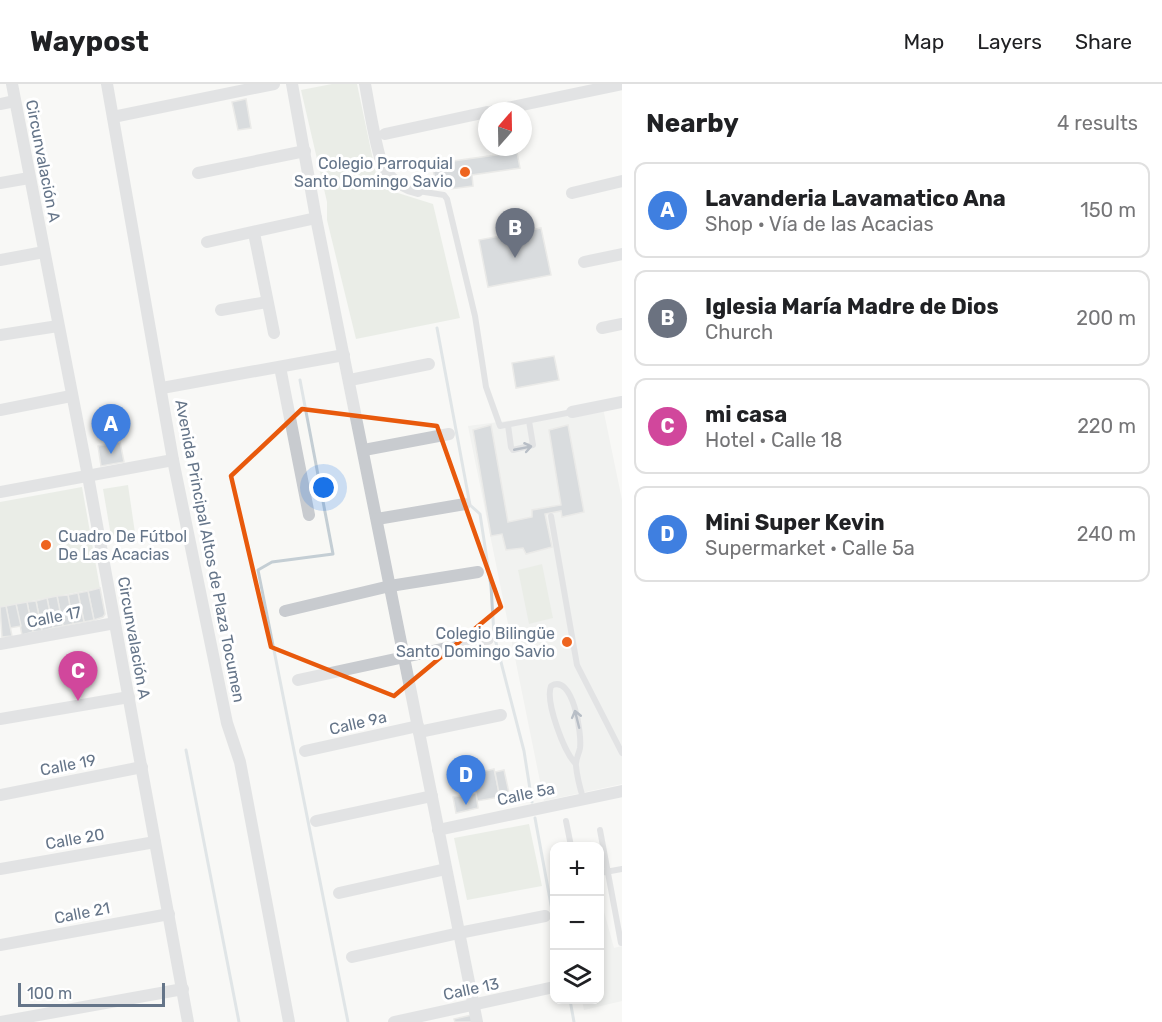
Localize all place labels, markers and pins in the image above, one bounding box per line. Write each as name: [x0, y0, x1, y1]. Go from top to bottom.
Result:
place label: Colegio Parroquial Santo Domingo Savio: [294, 154, 453, 191]
marker: Colegio Parroquial Santo Domingo Savio: [458, 165, 472, 179]
pin: B: [496, 208, 534, 258]
pin: A: [92, 404, 130, 454]
place label: Cuadro De Fútbol De Las Acacias: [58, 527, 187, 564]
marker: Cuadro De Fútbol De Las Acacias: [39, 538, 53, 552]
place label: Colegio Bilingüe Santo Domingo Savio: [396, 624, 555, 661]
marker: Colegio Bilingüe Santo Domingo Savio: [560, 635, 574, 649]
pin: C: [58, 652, 98, 701]
pin: D: [446, 756, 486, 805]

